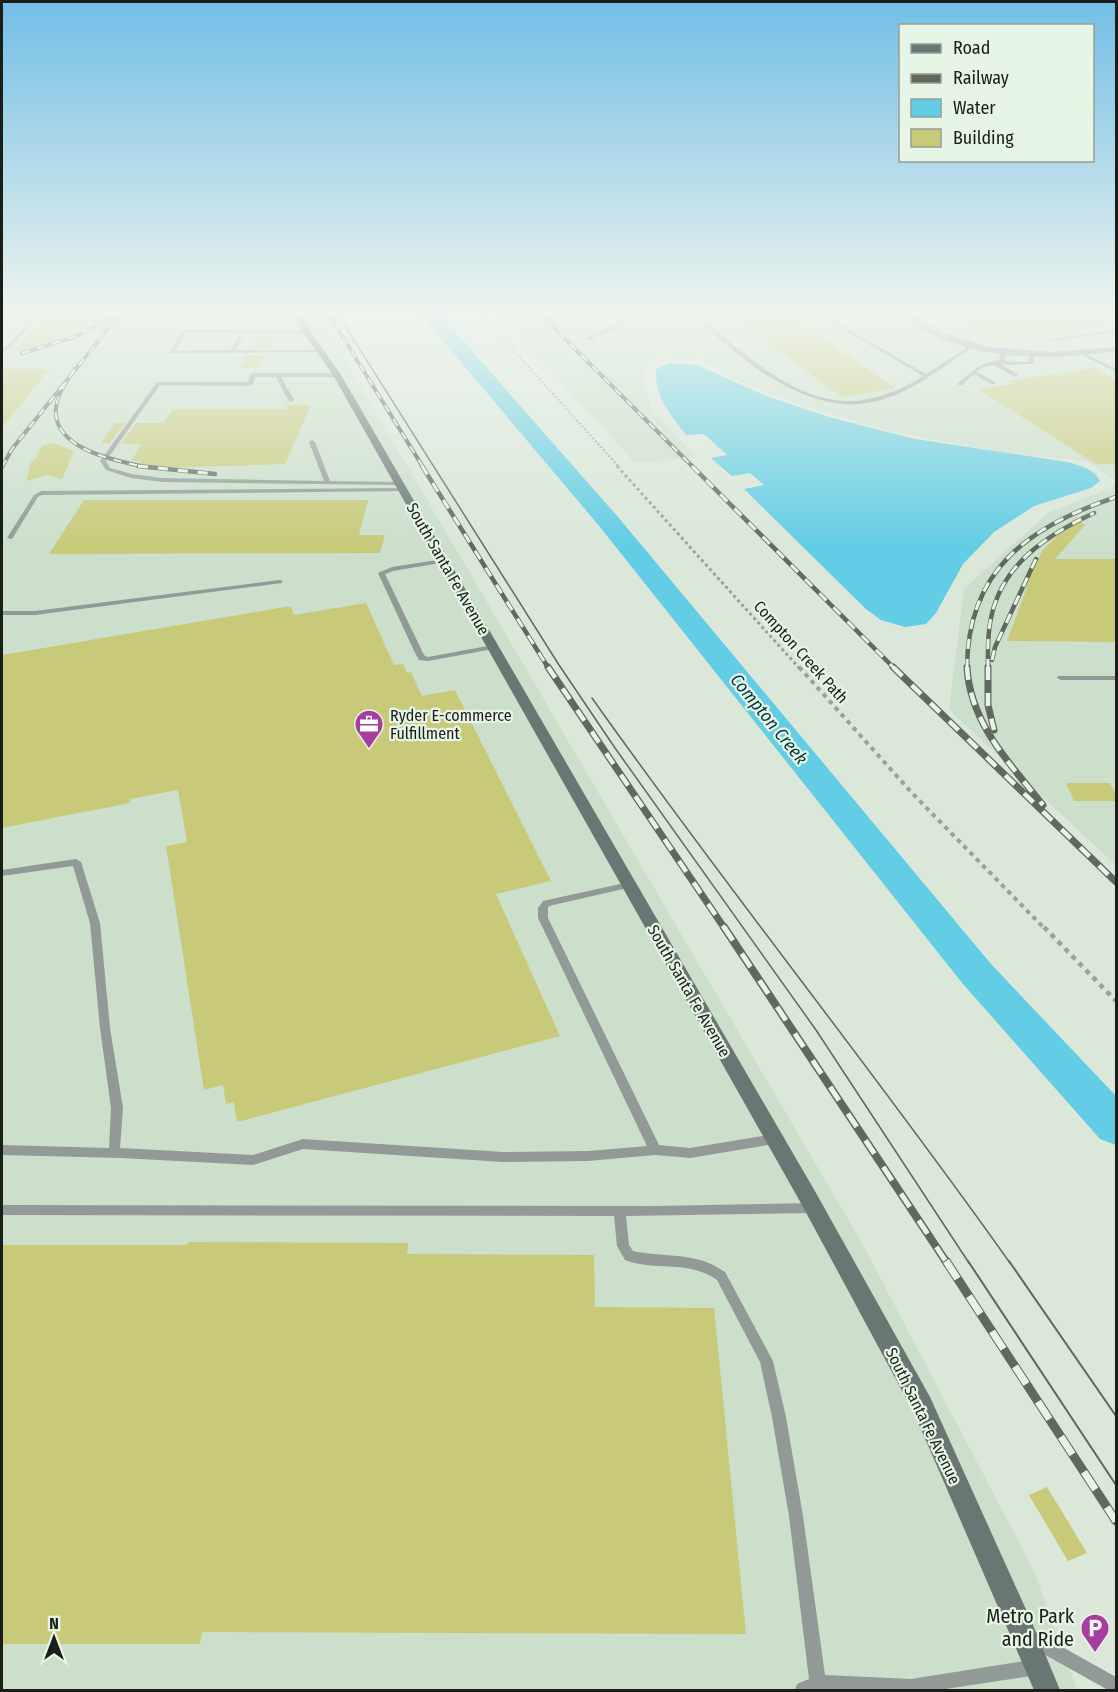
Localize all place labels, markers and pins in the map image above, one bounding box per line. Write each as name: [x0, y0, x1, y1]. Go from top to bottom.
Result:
place label: Ryder E-commerce Fulfillment: [390, 706, 512, 743]
office icon: Ryder E-commerce Fulfillment: [353, 708, 385, 750]
place label: Metro Park and Ride: [986, 1604, 1075, 1651]
parking icon: Metro Park and Ride: [1079, 1612, 1111, 1654]

